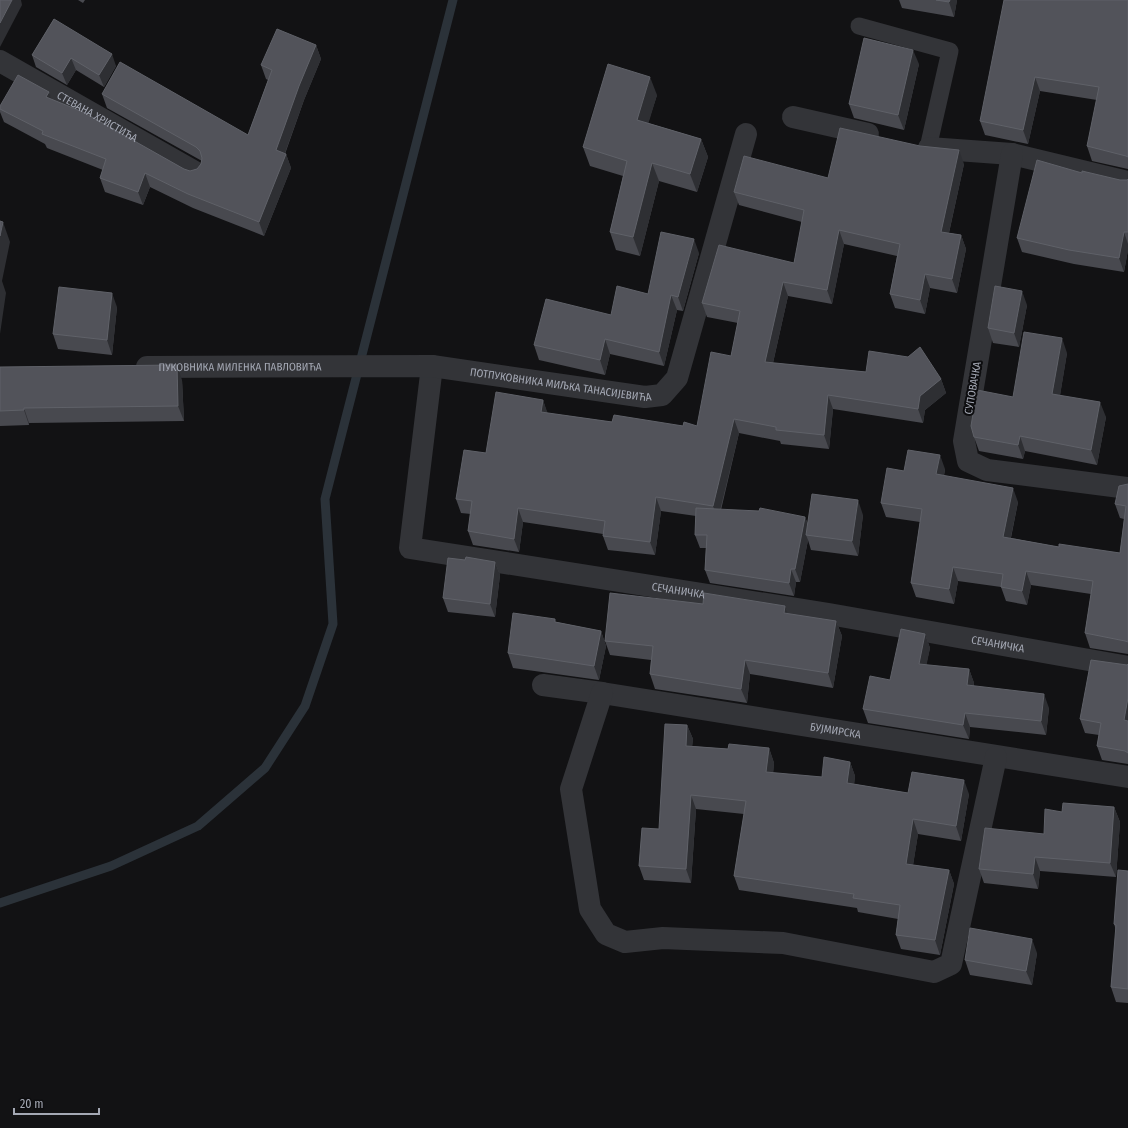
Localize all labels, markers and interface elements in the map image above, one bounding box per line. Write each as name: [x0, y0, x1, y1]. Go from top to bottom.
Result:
street label: СТЕВАНА ХРИСТИЋА: [55, 88, 140, 145]
street label: ПУКОВНИКА МИЛЕНКА ПАВЛОВИЋА: [159, 360, 322, 373]
street label: СУПОВАЧКА: [962, 360, 984, 416]
street label: ПОТПУКОВНИКА МИЉКА ТАНАСИЈЕВИЋА: [469, 365, 652, 404]
street label: СЕЧАНИЧКА: [651, 580, 706, 601]
street label: СЕЧАНИЧКА: [970, 633, 1026, 655]
street label: БУЈМИРСКА: [809, 720, 862, 741]
scale bar: [14, 1090, 99, 1116]
text: 20 m: [20, 1097, 44, 1111]

